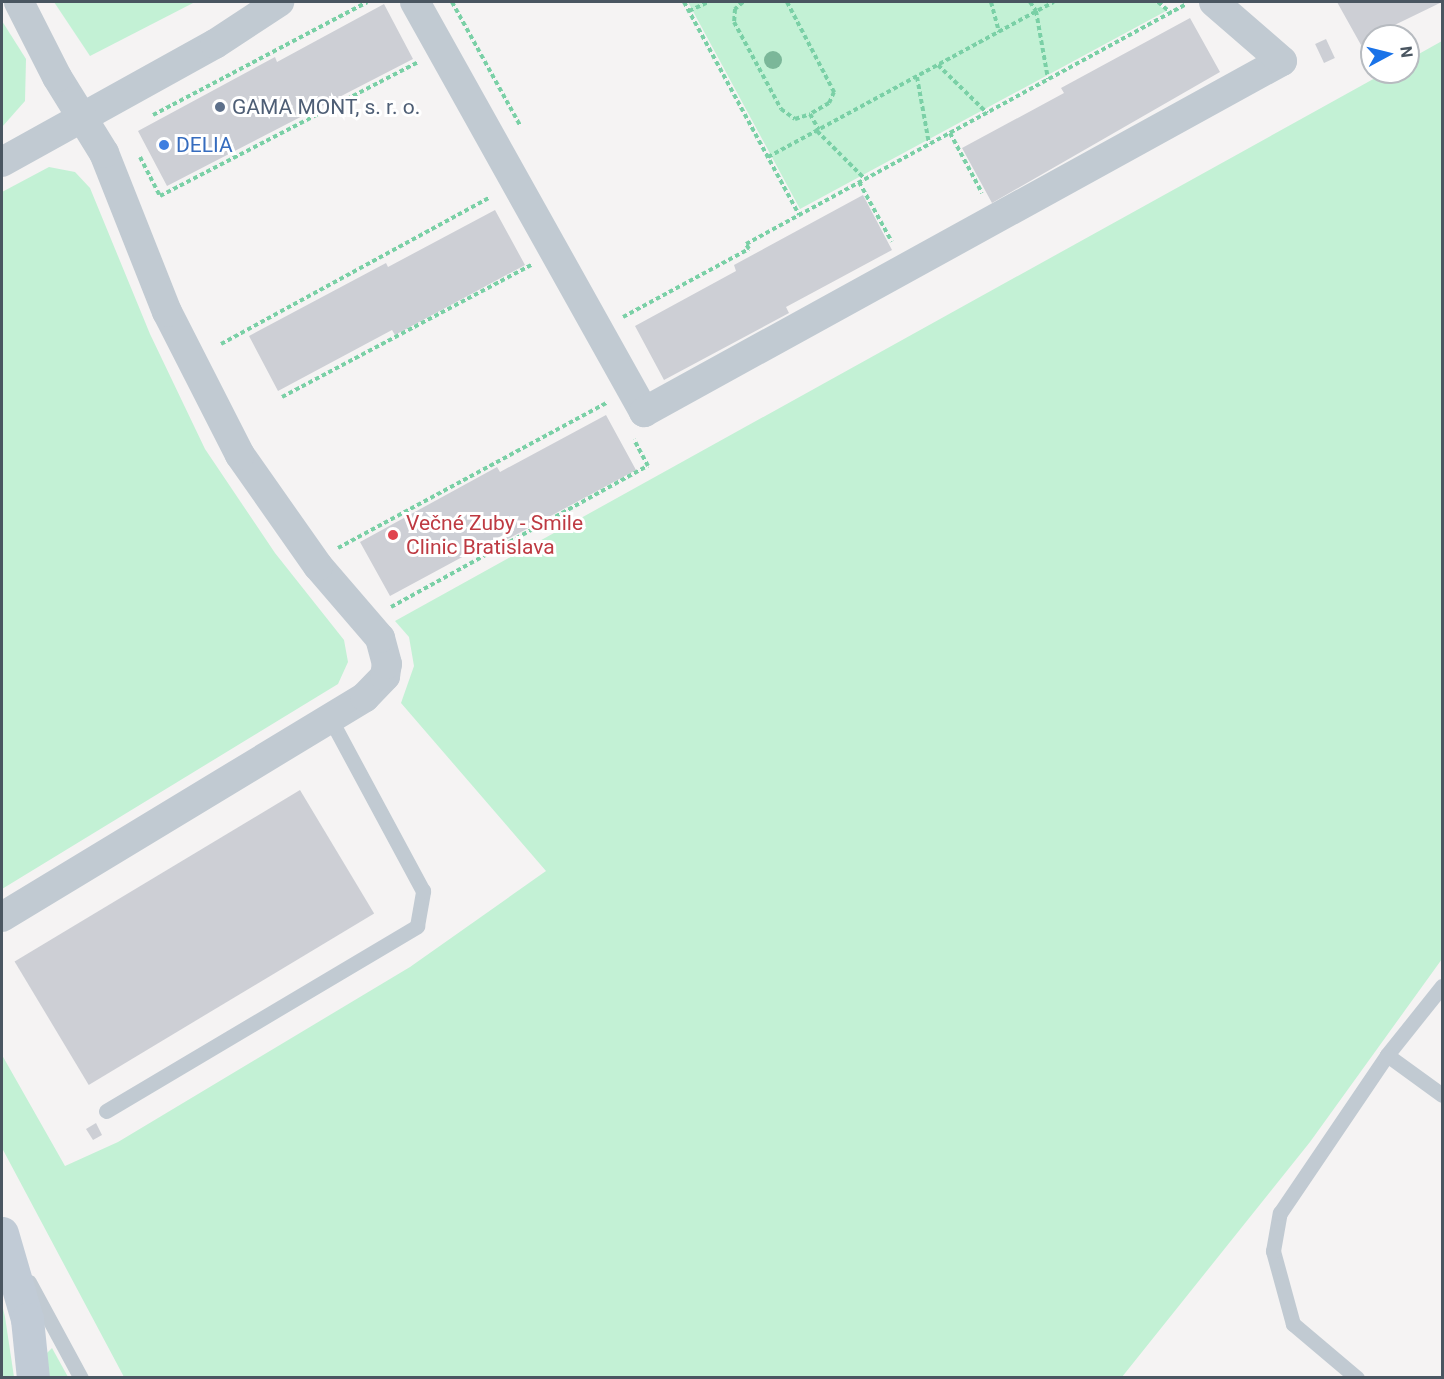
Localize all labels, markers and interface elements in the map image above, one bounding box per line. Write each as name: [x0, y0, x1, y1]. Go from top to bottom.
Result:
north arrow: [1360, 24, 1420, 84]
text: N: [1396, 45, 1416, 59]
place label: GAMA MONT, s. r. o.: [232, 94, 420, 120]
marker: GAMA MONT, s. r. o.: [213, 100, 227, 114]
place label: DELIA: [176, 132, 233, 158]
marker: DELIA: [157, 138, 171, 152]
place label: Večné Zuby - Smile Clinic Bratislava: [406, 510, 583, 560]
marker: Večné Zuby - Smile Clinic Bratislava: [384, 526, 402, 544]

